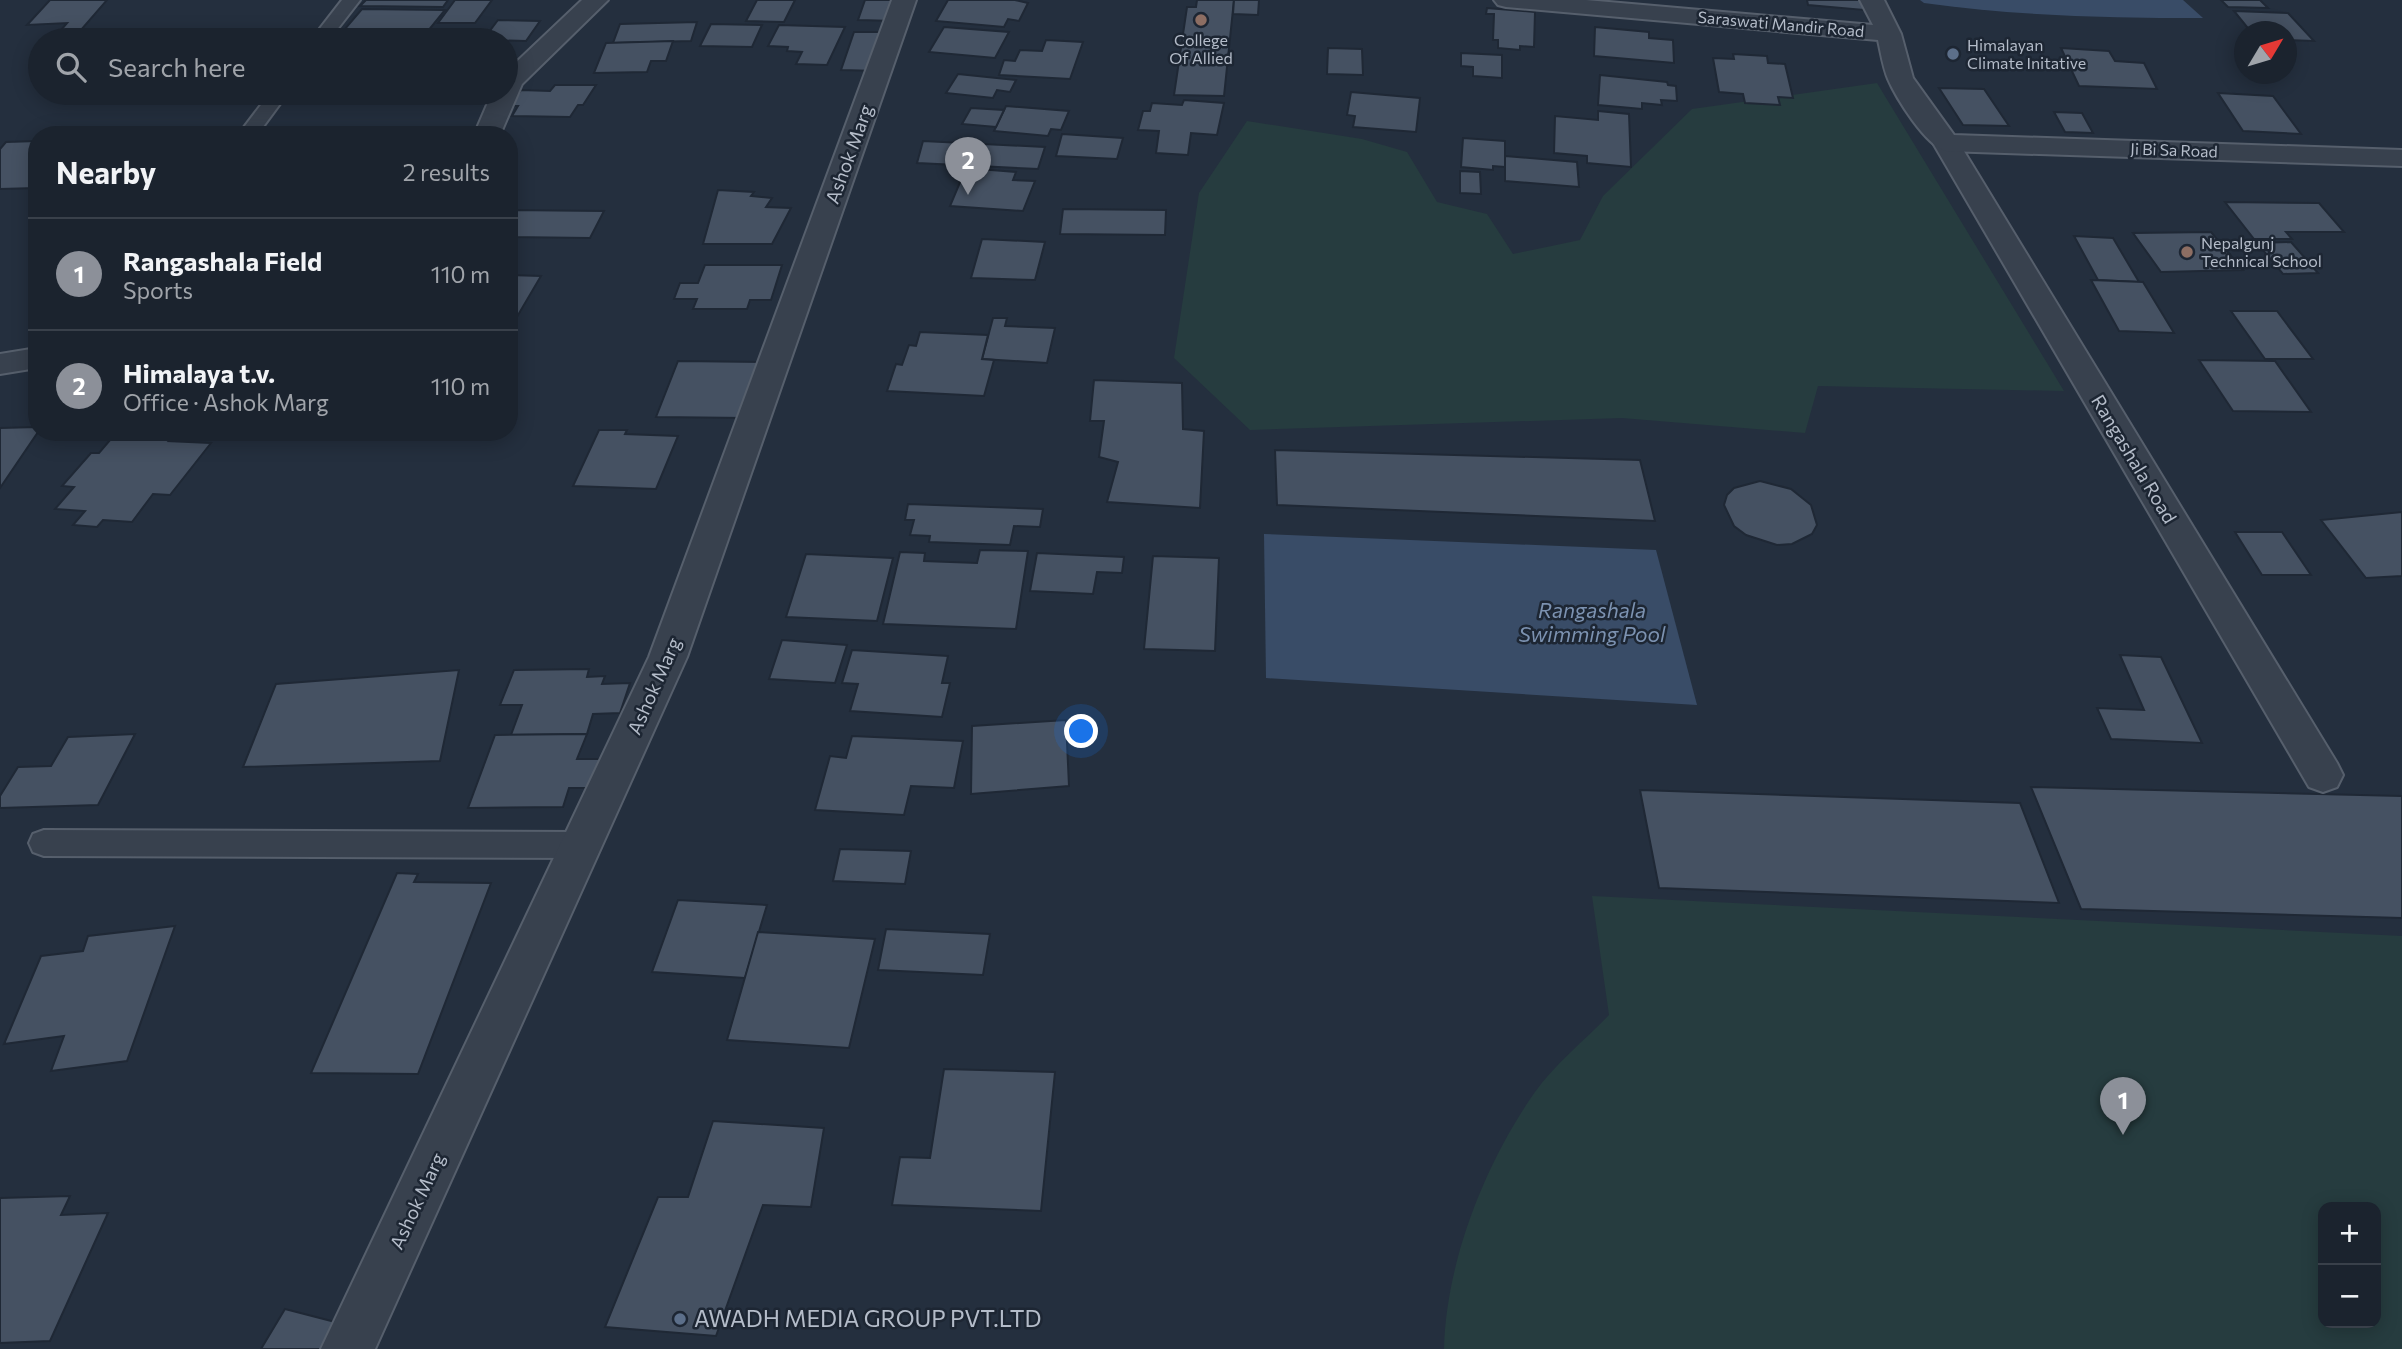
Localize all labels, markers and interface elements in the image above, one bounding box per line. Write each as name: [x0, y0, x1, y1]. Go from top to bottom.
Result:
street label: Saraswati Mandir Road: [1697, 7, 1865, 40]
marker: College Of Allied: [1193, 12, 1209, 28]
north arrow: [2234, 21, 2297, 84]
search box: [28, 28, 518, 105]
place label: College Of Allied: [1169, 30, 1233, 67]
place label: Himalayan Climate Initative: [1967, 35, 2086, 72]
marker: Himalayan Climate Initative: [1945, 46, 1961, 62]
icon: search: [52, 48, 90, 86]
text: Search here: [108, 51, 246, 82]
street label: Ashok Marg: [820, 101, 877, 207]
pin: 2: [945, 137, 991, 195]
street label: Ji Bi Sa Road: [2130, 138, 2218, 161]
text: Nearby: [56, 153, 156, 190]
text: 2 results: [403, 158, 490, 186]
place label: Nepalgunj Technical School: [2201, 233, 2322, 270]
marker: Nepalgunj Technical School: [2179, 244, 2195, 260]
text: Rangashala Field: [123, 245, 322, 276]
text: 1: [74, 260, 84, 288]
text: 110 m: [431, 260, 490, 288]
text: Sports: [123, 276, 193, 304]
text: Himalaya t.v.: [123, 357, 275, 388]
text: 2: [72, 372, 86, 400]
text: 110 m: [431, 372, 490, 400]
text: Office · Ashok Marg: [123, 388, 329, 416]
street label: Rangashala Road: [2087, 390, 2182, 527]
water label: Rangashala Swimming Pool: [1519, 597, 1666, 646]
street label: Ashok Marg: [622, 634, 685, 738]
your location: [1064, 714, 1098, 748]
pin: 1: [2100, 1077, 2146, 1135]
street label: Ashok Marg: [384, 1149, 449, 1253]
map controls: [2318, 1202, 2381, 1328]
button: +: [2318, 1202, 2381, 1265]
button: −: [2318, 1265, 2381, 1328]
place label: AWADH MEDIA GROUP PVT.LTD: [694, 1304, 1041, 1332]
marker: AWADH MEDIA GROUP PVT.LTD: [672, 1311, 688, 1327]

